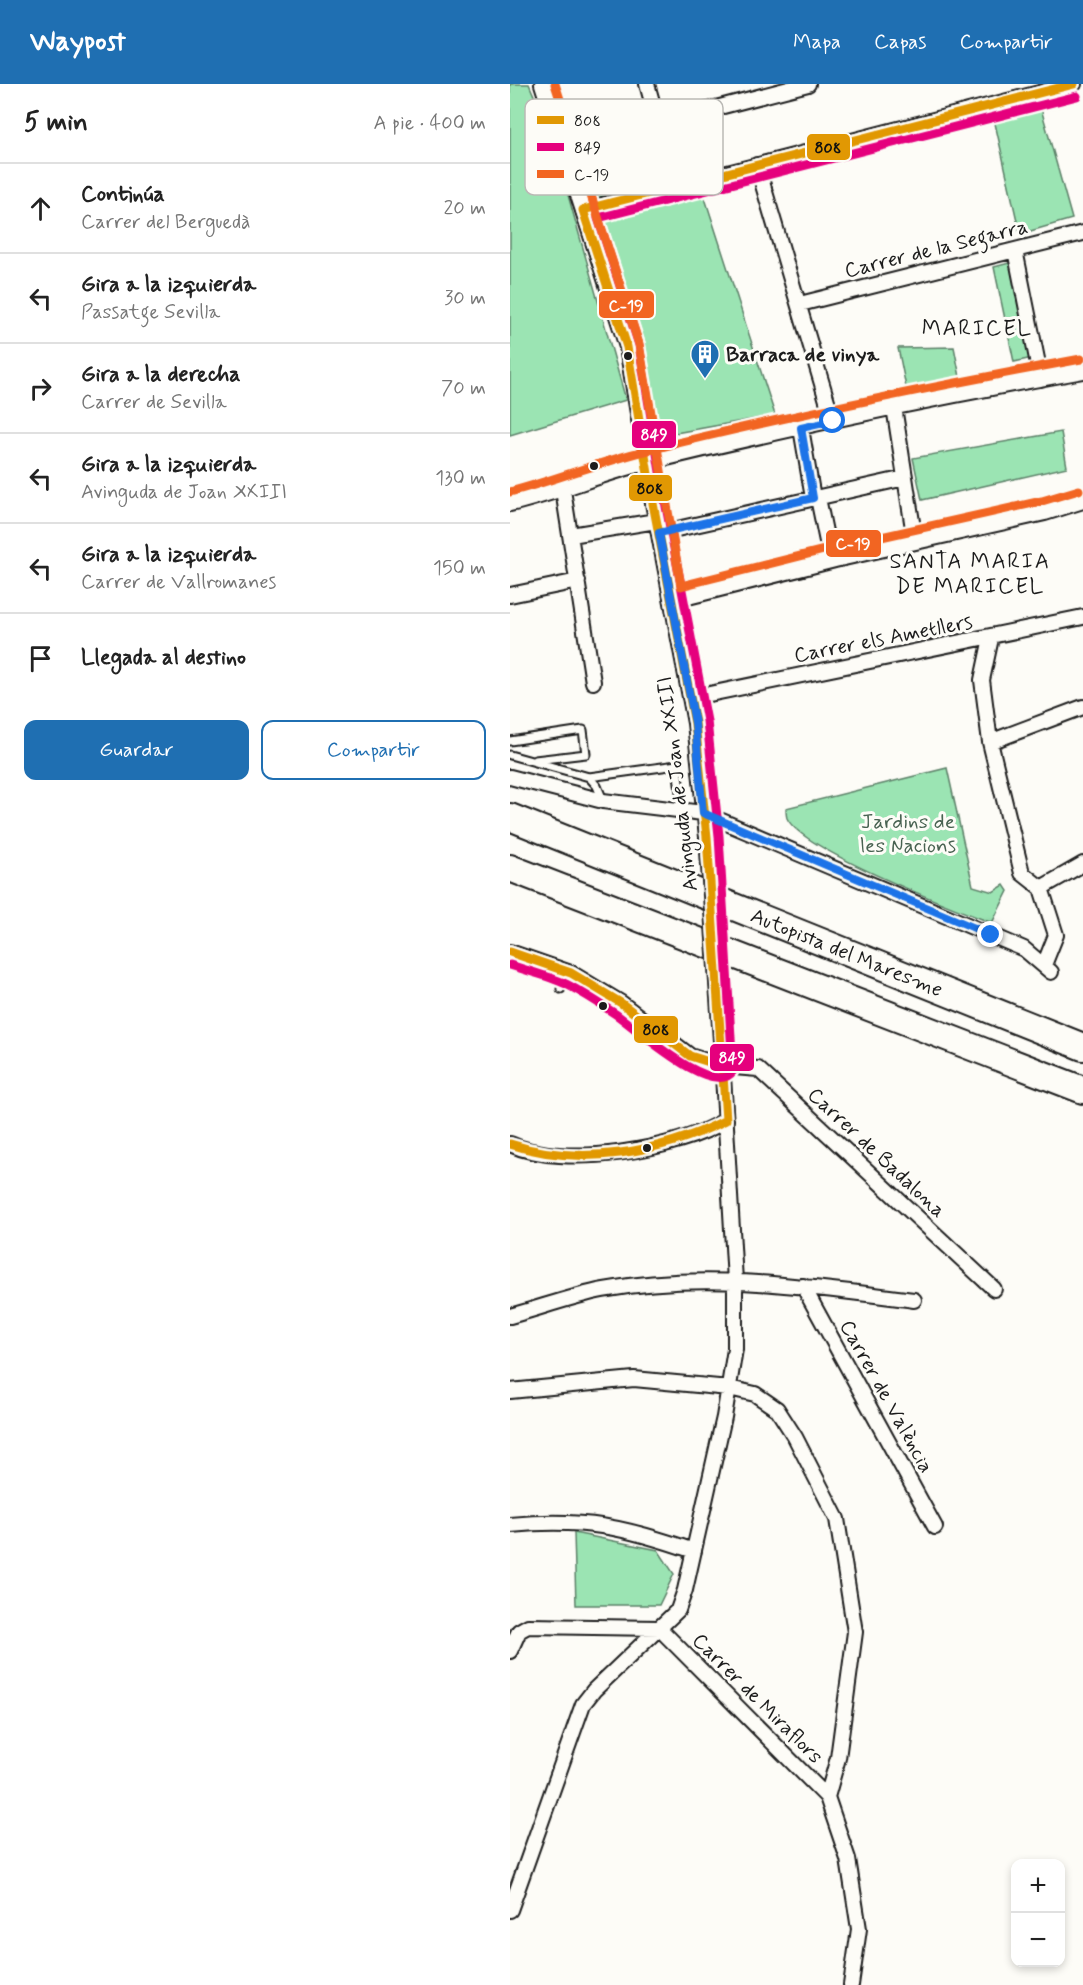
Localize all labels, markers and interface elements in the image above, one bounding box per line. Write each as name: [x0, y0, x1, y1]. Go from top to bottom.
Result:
text: Waypost: [30, 24, 126, 61]
text: Mapa: [793, 28, 841, 56]
text: Capas: [874, 28, 927, 56]
text: Compartir: [960, 28, 1053, 56]
legend: [525, 99, 723, 195]
text: 5 min: [24, 106, 88, 140]
text: A pie · 400 m: [374, 110, 486, 137]
text: 808: [574, 111, 601, 132]
line badge: 808: [806, 133, 851, 161]
text: 849: [574, 138, 601, 159]
text: 808: [815, 138, 841, 159]
text: C-19: [574, 165, 609, 186]
text: Continúa: [81, 181, 165, 209]
icon: ahead: [24, 192, 57, 225]
text: 20 m: [443, 195, 486, 222]
text: Carrer del Berguedà: [81, 209, 251, 236]
street label: Carrer de la Segarra: [842, 213, 1031, 287]
text: Gira a la izquierda: [81, 271, 256, 299]
icon: left: [24, 282, 57, 315]
text: 30 m: [444, 285, 486, 312]
line badge: C-19: [598, 290, 655, 319]
text: C-19: [608, 296, 644, 317]
text: Passatge Sevilla: [81, 299, 220, 326]
district label: MARICEL: [922, 315, 1032, 343]
building icon: Barraca de vinya: [689, 338, 721, 380]
place label: Barraca de vinya: [726, 341, 880, 369]
unlabelled marker: [622, 350, 634, 362]
text: Gira a la derecha: [81, 361, 241, 389]
icon: right: [24, 372, 57, 405]
text: 70 m: [441, 375, 486, 402]
text: Carrer de Sevilla: [81, 389, 227, 416]
route start: [819, 407, 845, 433]
line badge: 849: [631, 420, 677, 449]
text: 849: [640, 425, 668, 446]
text: Gira a la izquierda: [81, 451, 256, 479]
unlabelled marker: [588, 460, 600, 472]
icon: left: [24, 462, 57, 495]
text: 130 m: [435, 465, 486, 492]
line badge: 808: [628, 474, 673, 502]
text: Avinguda de Joan XXIII: [81, 479, 287, 506]
text: 808: [637, 479, 663, 500]
line badge: C-19: [825, 529, 882, 558]
text: C-19: [835, 534, 871, 555]
text: Gira a la izquierda: [81, 541, 256, 569]
district label: SANTA MARIA DE MARICEL: [889, 548, 1051, 601]
icon: left: [24, 552, 57, 585]
text: 150 m: [433, 555, 486, 582]
text: Carrer de Vallromanes: [81, 569, 276, 596]
street label: Carrer els Ametllers: [792, 608, 975, 670]
icon: arrive: [24, 642, 57, 675]
text: Llegada al destino: [81, 644, 246, 672]
street label: Avinguda de Joan XXIII: [651, 675, 706, 893]
button: Guardar: [24, 720, 249, 780]
button: Compartir: [261, 720, 486, 780]
park label: Jardins de les Nacions: [860, 808, 956, 860]
street label: Autopista del Maresme: [746, 902, 947, 1004]
route end: [977, 921, 1003, 947]
unlabelled marker: [597, 1000, 609, 1012]
line badge: 808: [633, 1015, 679, 1044]
text: 808: [643, 1020, 669, 1041]
line badge: 849: [709, 1043, 755, 1072]
text: 849: [718, 1048, 746, 1069]
street label: Carrer de Badalona: [801, 1081, 951, 1224]
unlabelled marker: [641, 1142, 653, 1154]
street label: Carrer de València: [832, 1315, 940, 1478]
street label: Carrer de Miraflors: [686, 1627, 829, 1770]
map controls: [1011, 1859, 1065, 1967]
button: +: [1011, 1859, 1065, 1913]
button: −: [1011, 1913, 1065, 1967]

